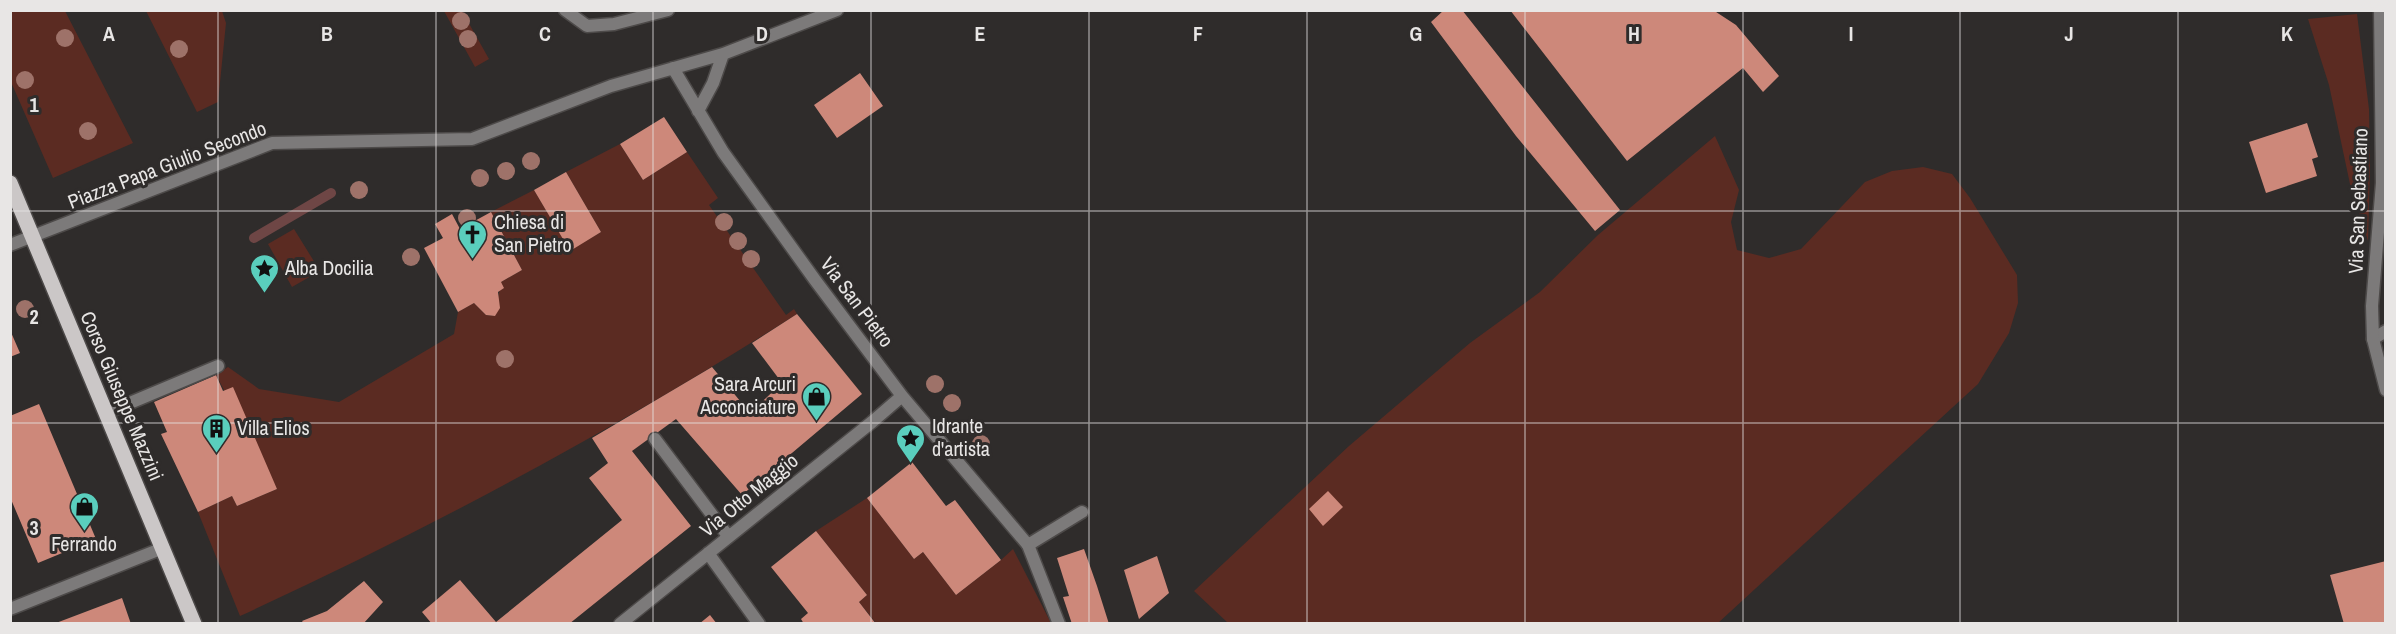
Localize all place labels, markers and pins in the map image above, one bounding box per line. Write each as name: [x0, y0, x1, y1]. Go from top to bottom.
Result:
place label: Chiesa di San Pietro: [494, 208, 572, 258]
church icon: Chiesa di San Pietro: [457, 218, 489, 260]
place icon: Alba Docilia: [248, 252, 280, 294]
place label: Alba Docilia: [284, 254, 373, 281]
place label: Sara Arcuri Acconciature: [699, 370, 796, 420]
shop icon: Sara Arcuri Acconciature: [801, 380, 833, 422]
building icon: Villa Elios: [200, 412, 232, 454]
place label: Idrante d'artista: [932, 412, 990, 462]
place label: Villa Elios: [237, 414, 310, 441]
place icon: Idrante d'artista: [895, 422, 927, 464]
shop icon: Ferrando: [68, 490, 100, 532]
place label: Ferrando: [51, 530, 117, 557]

